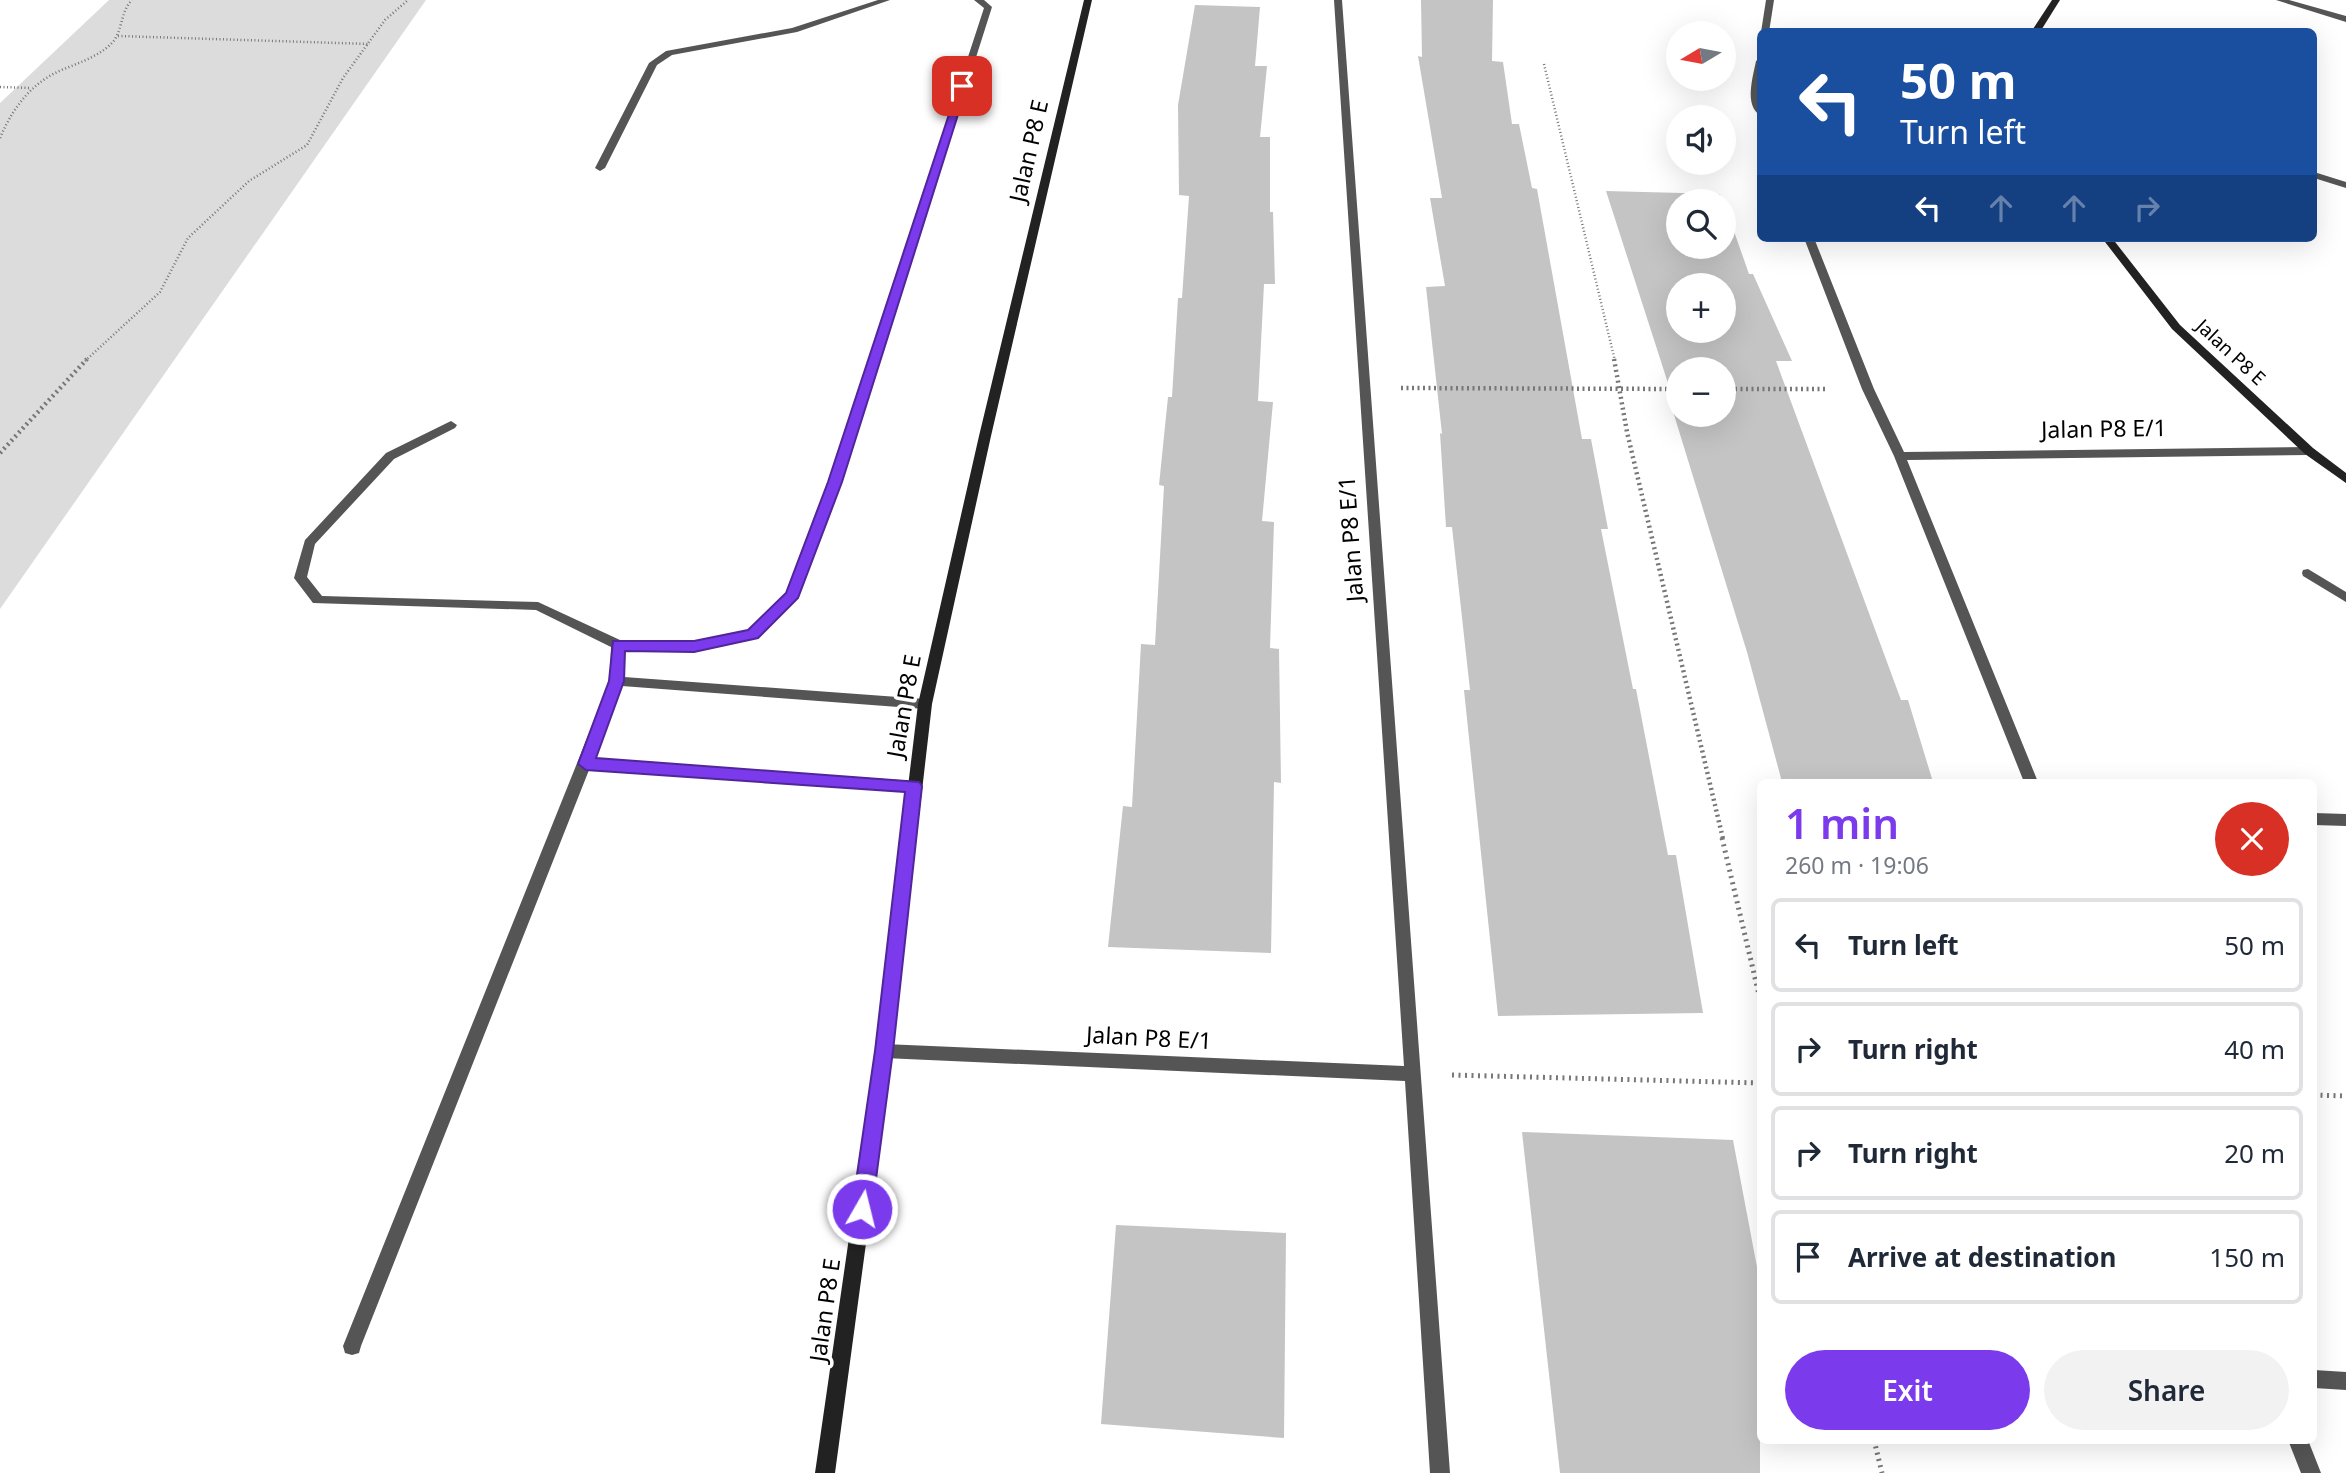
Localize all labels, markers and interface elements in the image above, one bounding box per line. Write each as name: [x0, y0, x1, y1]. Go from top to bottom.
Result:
north arrow: [1666, 21, 1736, 91]
map controls: [1666, 21, 1736, 427]
text: 50 m: [1900, 47, 2017, 113]
pin: [932, 56, 992, 116]
icon: left: [1785, 56, 1876, 147]
icon: arrive: [943, 67, 981, 105]
street label: Jalan P8 E: [1000, 96, 1055, 207]
button: sound: [1666, 105, 1736, 175]
text: Turn left: [1900, 110, 2026, 153]
button: search: [1666, 189, 1736, 259]
icon: left: [1909, 189, 1947, 227]
icon: ahead: [1982, 189, 2020, 227]
icon: ahead: [2055, 189, 2093, 227]
icon: right: [2128, 189, 2166, 227]
button: +: [1666, 273, 1736, 343]
street label: Jalan P8 E: [2189, 312, 2271, 391]
button: −: [1666, 357, 1736, 427]
street label: Jalan P8 E/1: [2039, 411, 2167, 445]
street label: Jalan P8 E/1: [1330, 475, 1370, 605]
street label: Jalan P8 E: [878, 652, 928, 762]
text: 1 min: [1785, 794, 1899, 851]
button: close: [2215, 802, 2289, 876]
text: 260 m · 19:06: [1785, 849, 1929, 881]
icon: left: [1789, 926, 1827, 964]
text: Turn left: [1848, 927, 1959, 963]
text: 50 m: [2224, 927, 2285, 963]
street label: Jalan P8 E/1: [1083, 1018, 1213, 1056]
icon: right: [1789, 1030, 1827, 1068]
text: Turn right: [1848, 1031, 1978, 1067]
text: 40 m: [2224, 1031, 2285, 1067]
icon: right: [1789, 1134, 1827, 1172]
text: Turn right: [1848, 1135, 1978, 1171]
text: 20 m: [2224, 1135, 2285, 1171]
position arrow: [825, 1172, 899, 1246]
icon: arrive: [1789, 1238, 1827, 1276]
text: Arrive at destination: [1848, 1239, 2117, 1275]
text: 150 m: [2209, 1239, 2285, 1275]
street label: Jalan P8 E: [801, 1256, 847, 1366]
button: Exit: [1785, 1350, 2030, 1430]
button: Share: [2044, 1350, 2289, 1430]

